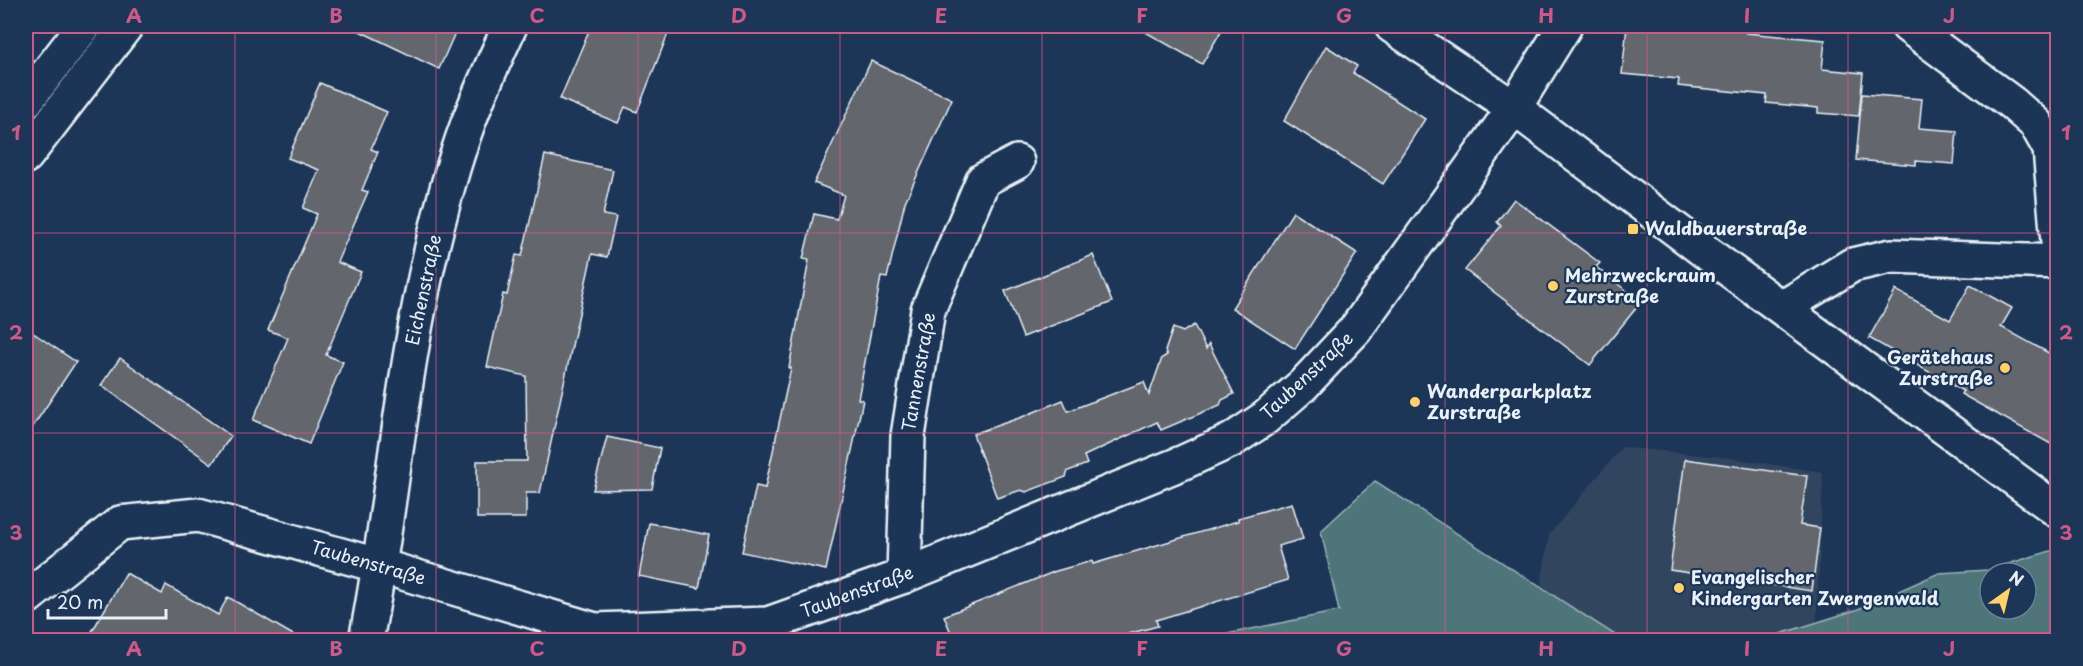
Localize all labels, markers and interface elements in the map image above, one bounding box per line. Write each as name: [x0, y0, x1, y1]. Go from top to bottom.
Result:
text: A: [126, 0, 142, 30]
text: B: [329, 0, 343, 30]
text: C: [529, 0, 545, 30]
text: D: [731, 0, 747, 30]
text: E: [935, 0, 947, 30]
text: F: [1136, 0, 1148, 30]
text: G: [1336, 0, 1352, 30]
text: H: [1538, 0, 1554, 30]
text: I: [1744, 0, 1750, 30]
text: J: [1943, 0, 1955, 30]
text: 1: [11, 117, 21, 147]
text: 1: [2061, 117, 2071, 147]
place label: Waldbauerstraße: [1645, 214, 1808, 241]
marker: Waldbauerstraße: [1626, 222, 1640, 236]
street label: Eichenstraße: [398, 232, 447, 347]
place label: Mehrzweckraum Zurstraße: [1565, 261, 1716, 309]
marker: Mehrzweckraum Zurstraße: [1546, 279, 1560, 293]
street label: Tannenstraße: [894, 310, 941, 433]
text: 2: [9, 317, 23, 347]
text: 2: [2059, 317, 2073, 347]
street label: Taubenstraße: [1253, 325, 1359, 425]
place label: Gerätehaus Zurstraße: [1887, 343, 1993, 391]
marker: Gerätehaus Zurstraße: [1998, 361, 2012, 375]
place label: Wanderparkplatz Zurstraße: [1427, 377, 1592, 425]
marker: Wanderparkplatz Zurstraße: [1408, 395, 1422, 409]
text: 3: [9, 517, 23, 547]
text: 3: [2059, 517, 2073, 547]
street label: Taubenstraße: [308, 532, 429, 591]
street label: Taubenstraße: [796, 558, 917, 624]
north arrow: [1978, 561, 2038, 621]
place label: Evangelischer Kindergarten Zwergenwald: [1691, 563, 1939, 611]
text: N: [2005, 564, 2029, 591]
marker: Evangelischer Kindergarten Zwergenwald: [1672, 581, 1686, 595]
scale bar: [48, 582, 166, 620]
text: 20 m: [57, 588, 103, 615]
text: A: [126, 633, 142, 663]
text: B: [329, 633, 343, 663]
text: C: [529, 633, 545, 663]
text: D: [731, 633, 747, 663]
text: E: [935, 633, 947, 663]
text: F: [1136, 633, 1148, 663]
text: G: [1336, 633, 1352, 663]
text: H: [1538, 633, 1554, 663]
text: I: [1744, 633, 1750, 663]
text: J: [1943, 633, 1955, 663]

